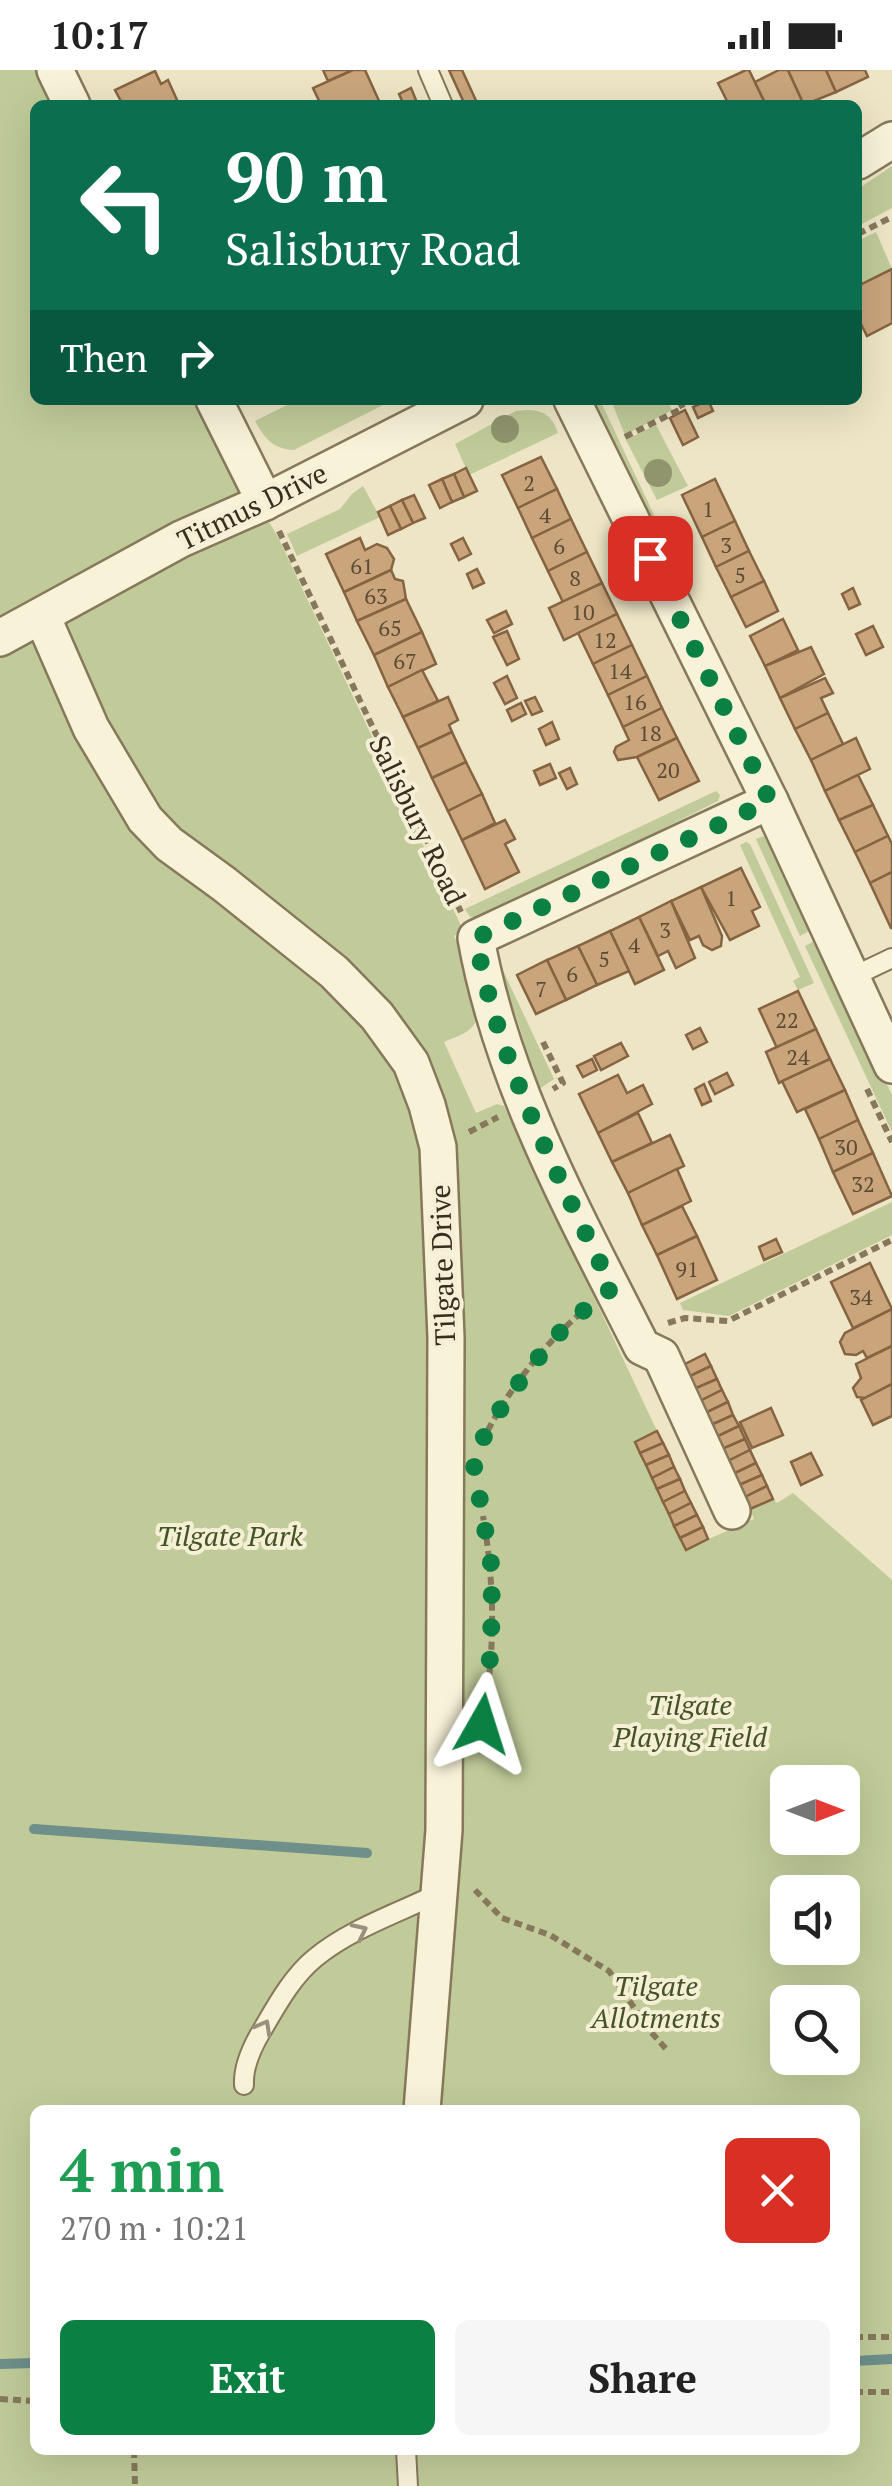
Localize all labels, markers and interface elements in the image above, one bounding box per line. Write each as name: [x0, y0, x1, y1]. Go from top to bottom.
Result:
text: 10:17: [50, 10, 149, 60]
text: 90 m: [225, 129, 388, 222]
icon: left: [60, 140, 190, 270]
text: Salisbury Road: [225, 218, 521, 278]
icon: right: [168, 330, 223, 385]
text: Then: [60, 333, 148, 383]
street label: Titmus Drive: [171, 454, 333, 558]
house number: 2: [523, 468, 535, 497]
house number: 1: [702, 494, 714, 523]
house number: 4: [539, 500, 551, 529]
pin: [608, 516, 693, 601]
house number: 3: [720, 530, 732, 559]
house number: 6: [553, 531, 565, 560]
icon: arrive: [623, 531, 678, 586]
house number: 61: [350, 551, 374, 580]
house number: 5: [734, 560, 746, 589]
house number: 8: [569, 563, 581, 592]
house number: 63: [364, 581, 388, 610]
house number: 10: [571, 597, 595, 626]
house number: 65: [378, 613, 402, 642]
house number: 12: [593, 625, 617, 654]
house number: 67: [393, 646, 417, 675]
house number: 14: [608, 656, 632, 685]
house number: 16: [623, 687, 647, 716]
house number: 18: [638, 718, 662, 747]
street label: Salisbury Road: [361, 729, 475, 911]
house number: 20: [656, 755, 680, 784]
house number: 1: [725, 883, 737, 912]
house number: 3: [659, 915, 671, 944]
house number: 4: [628, 930, 640, 959]
house number: 5: [598, 944, 610, 973]
house number: 6: [566, 959, 578, 988]
house number: 7: [535, 974, 547, 1003]
house number: 22: [775, 1005, 799, 1034]
house number: 24: [786, 1042, 810, 1071]
house number: 30: [834, 1132, 858, 1161]
house number: 32: [851, 1169, 875, 1198]
street label: Tilgate Drive: [421, 1184, 463, 1346]
house number: 91: [675, 1254, 699, 1283]
house number: 34: [849, 1282, 873, 1311]
park label: Tilgate Park: [157, 1517, 304, 1554]
position arrow: [430, 1672, 534, 1776]
park label: Tilgate Playing Field: [612, 1686, 768, 1755]
north arrow: [770, 1765, 860, 1855]
map controls: [770, 1765, 860, 2075]
button: sound: [770, 1875, 860, 1965]
one-way arrow: [350, 1923, 368, 1943]
park label: Tilgate Allotments: [589, 1967, 721, 2036]
button: search: [770, 1985, 860, 2075]
one-way arrow: [252, 2020, 271, 2038]
text: 4 min: [60, 2130, 224, 2209]
button: close: [725, 2138, 830, 2243]
text: 270 m · 10:21: [60, 2207, 248, 2249]
button: Exit: [60, 2320, 435, 2435]
button: Share: [455, 2320, 830, 2435]

